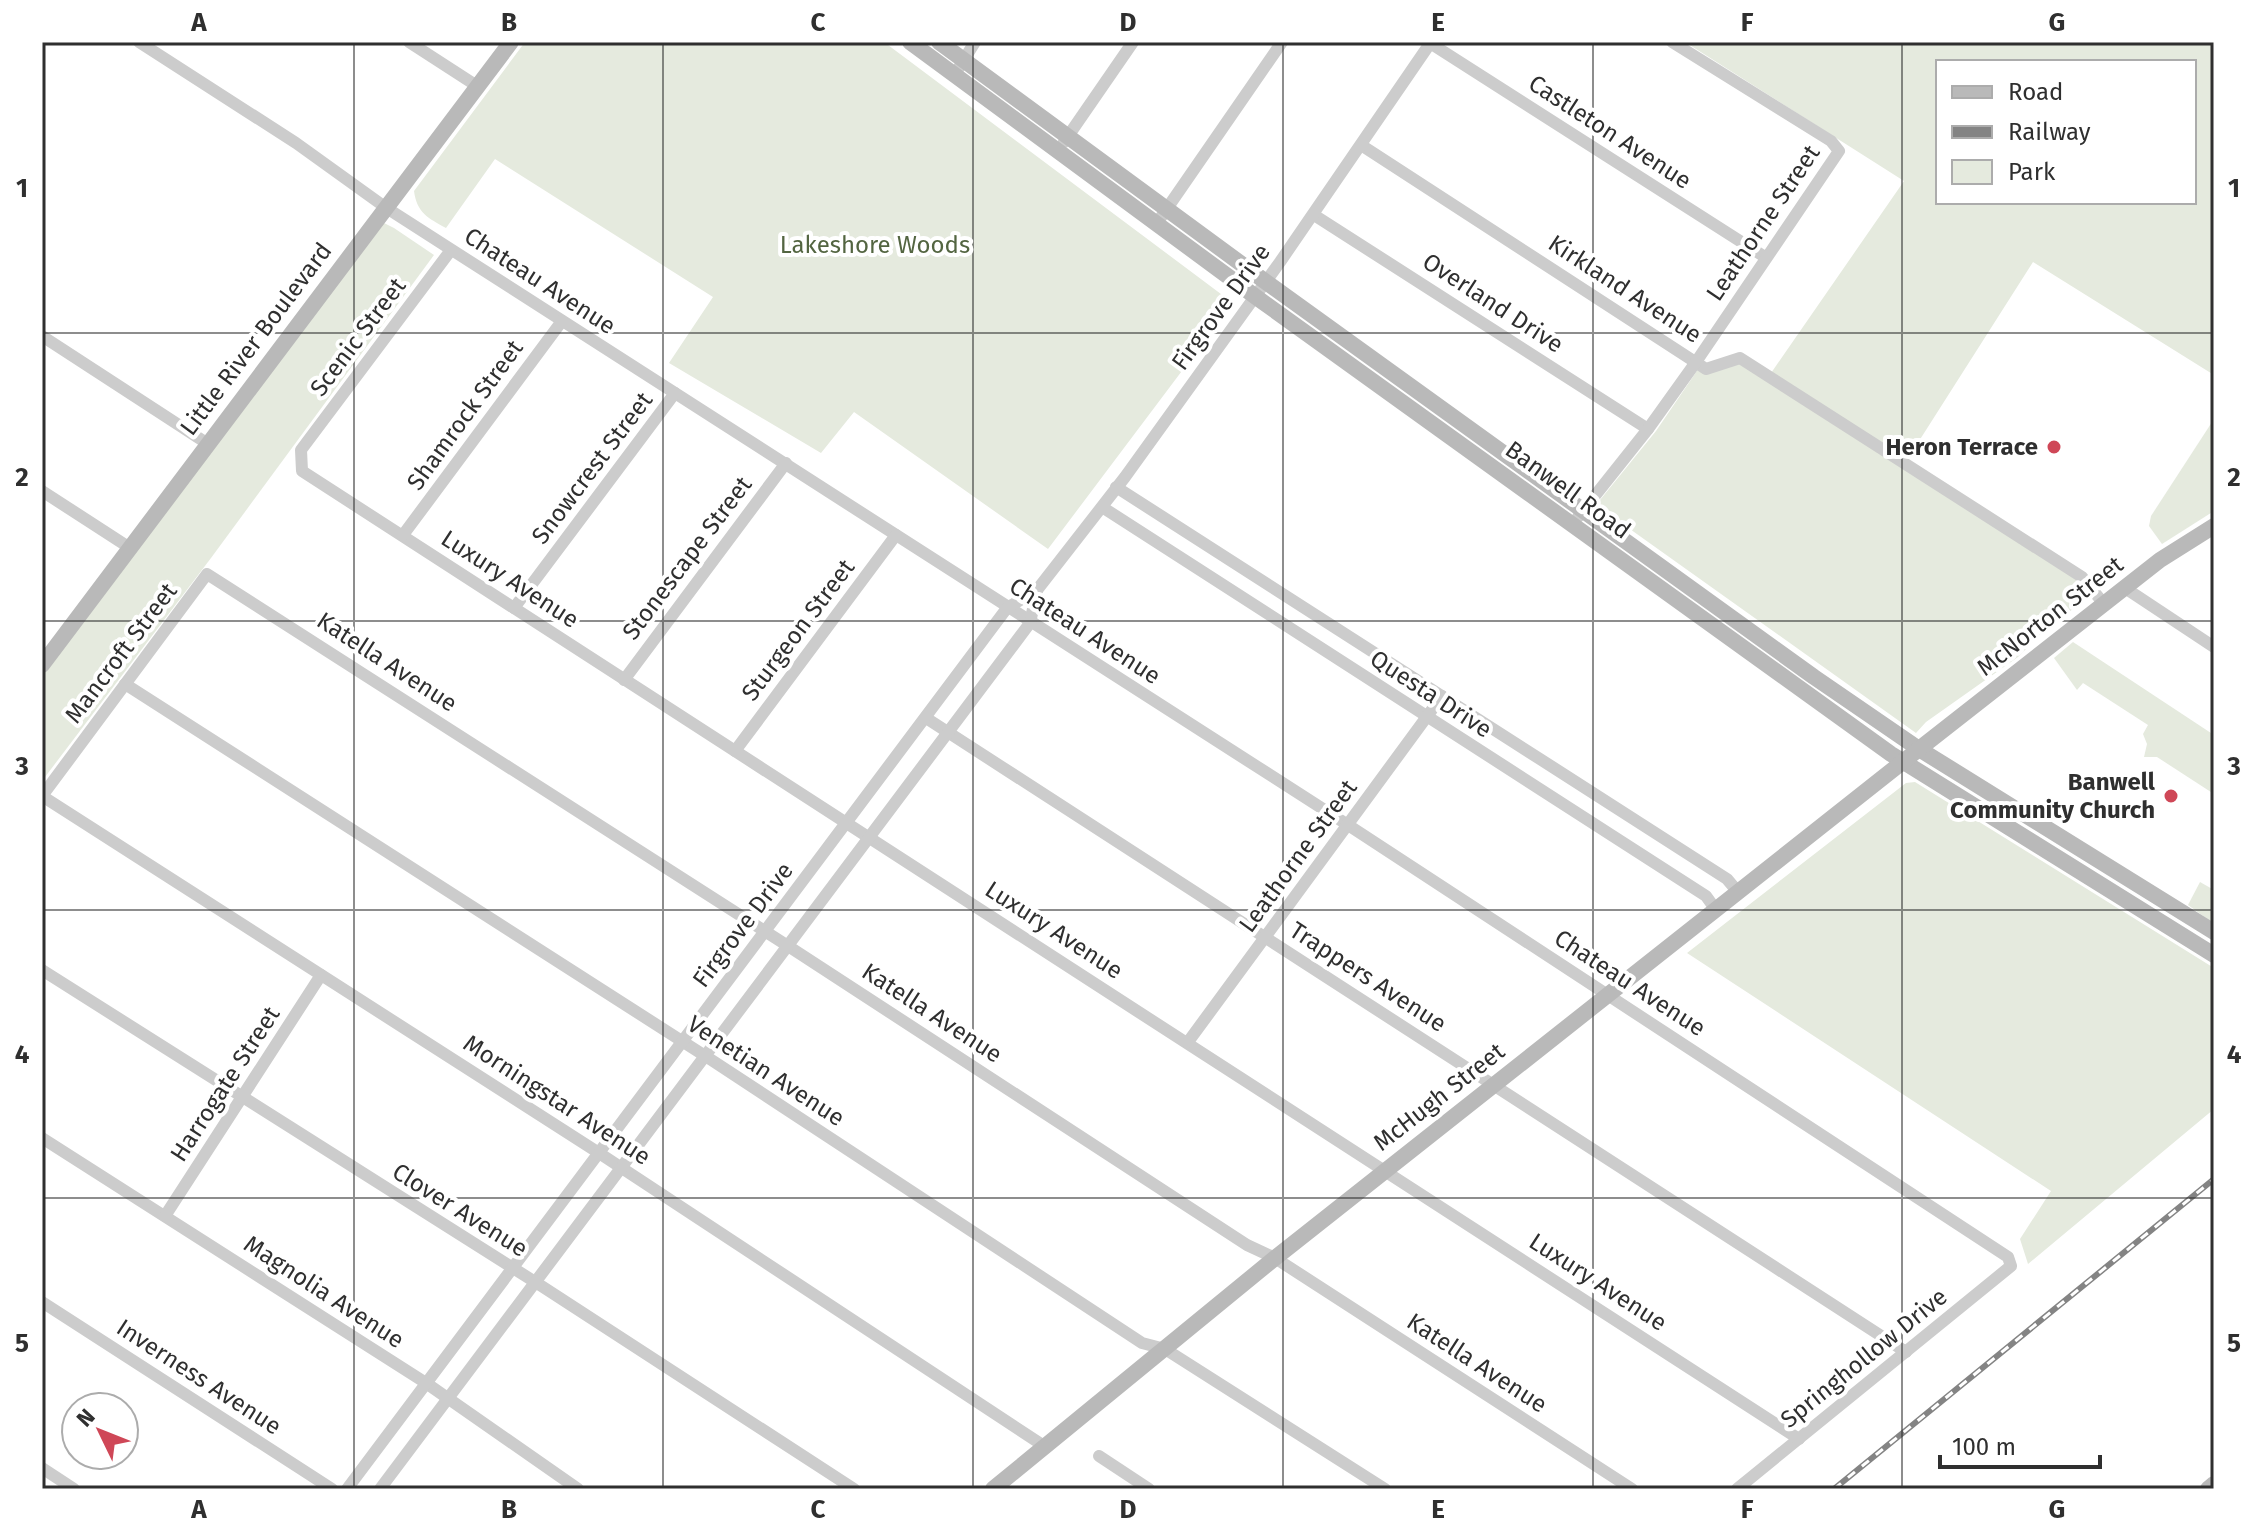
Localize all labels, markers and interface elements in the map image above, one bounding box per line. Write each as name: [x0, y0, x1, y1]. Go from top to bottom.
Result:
text: A: [190, 7, 207, 38]
text: B: [501, 7, 517, 38]
text: C: [811, 7, 826, 38]
text: D: [1120, 7, 1137, 38]
text: E: [1431, 7, 1445, 38]
text: F: [1741, 7, 1754, 38]
text: G: [2049, 7, 2065, 38]
legend: [1936, 60, 2196, 204]
street label: Castleton Avenue: [1524, 69, 1696, 195]
text: Road: [2008, 78, 2063, 106]
text: Railway: [2008, 118, 2091, 146]
street label: Leathorne Street: [1701, 140, 1826, 306]
text: Park: [2008, 158, 2056, 186]
text: 1: [16, 173, 28, 204]
text: 1: [2228, 173, 2240, 204]
street label: Chateau Avenue: [459, 222, 621, 340]
street label: Kirkland Avenue: [1543, 229, 1707, 349]
park label: Lakeshore Woods: [780, 231, 970, 259]
street label: Little River Boulevard: [174, 237, 338, 441]
street label: Firgrove Drive: [1166, 238, 1276, 376]
street label: Overland Drive: [1418, 247, 1568, 359]
street label: Scenic Street: [304, 272, 412, 402]
street label: Shamrock Street: [401, 334, 529, 495]
street label: Snowcrest Street: [526, 386, 658, 549]
place label: Heron Terrace: [1886, 433, 2038, 461]
street label: Banwell Road: [1500, 435, 1636, 545]
marker: Heron Terrace: [2045, 438, 2063, 456]
text: 2: [15, 462, 29, 493]
text: 2: [2227, 462, 2241, 493]
street label: Stonescape Street: [617, 471, 758, 645]
street label: Luxury Avenue: [436, 524, 584, 634]
street label: McNorton Street: [1971, 550, 2129, 682]
street label: Sturgeon Street: [736, 554, 860, 706]
street label: Chateau Avenue: [1004, 572, 1166, 690]
street label: Mancroft Street: [59, 577, 183, 729]
street label: Katella Avenue: [312, 606, 462, 718]
street label: Questa Drive: [1365, 644, 1497, 744]
text: 3: [14, 751, 29, 782]
text: 3: [2226, 751, 2241, 782]
place label: Banwell Community Church: [1950, 768, 2156, 824]
street label: Leathorne Street: [1233, 774, 1363, 938]
marker: Banwell Community Church: [2162, 787, 2180, 805]
street label: Firgrove Drive: [687, 857, 799, 993]
street label: Luxury Avenue: [980, 875, 1128, 985]
street label: Trappers Avenue: [1285, 916, 1451, 1038]
street label: Chateau Avenue: [1549, 924, 1711, 1042]
street label: Katella Avenue: [857, 957, 1007, 1069]
street label: Harrogate Street: [164, 1001, 286, 1167]
street label: Venetian Avenue: [682, 1010, 850, 1132]
street label: Morningstar Avenue: [458, 1029, 656, 1171]
street label: McHugh Street: [1368, 1037, 1510, 1157]
text: 4: [15, 1039, 30, 1070]
text: 4: [2227, 1039, 2242, 1070]
street label: Clover Avenue: [387, 1157, 533, 1263]
street label: Luxury Avenue: [1524, 1227, 1672, 1337]
street label: Magnolia Avenue: [239, 1230, 409, 1354]
street label: Springhollow Drive: [1775, 1282, 1953, 1434]
street label: Katella Avenue: [1402, 1307, 1552, 1419]
street label: Inverness Avenue: [112, 1313, 286, 1441]
text: 5: [15, 1328, 29, 1359]
text: 5: [2227, 1328, 2241, 1359]
north arrow: [60, 1391, 140, 1471]
text: N: [71, 1403, 101, 1432]
scale bar: [1940, 1419, 2100, 1469]
text: 100 m: [1952, 1433, 2016, 1461]
text: A: [190, 1494, 207, 1525]
text: B: [501, 1494, 517, 1525]
text: C: [811, 1494, 826, 1525]
text: D: [1120, 1494, 1137, 1525]
text: E: [1431, 1494, 1445, 1525]
text: F: [1741, 1494, 1754, 1525]
text: G: [2049, 1494, 2065, 1525]

